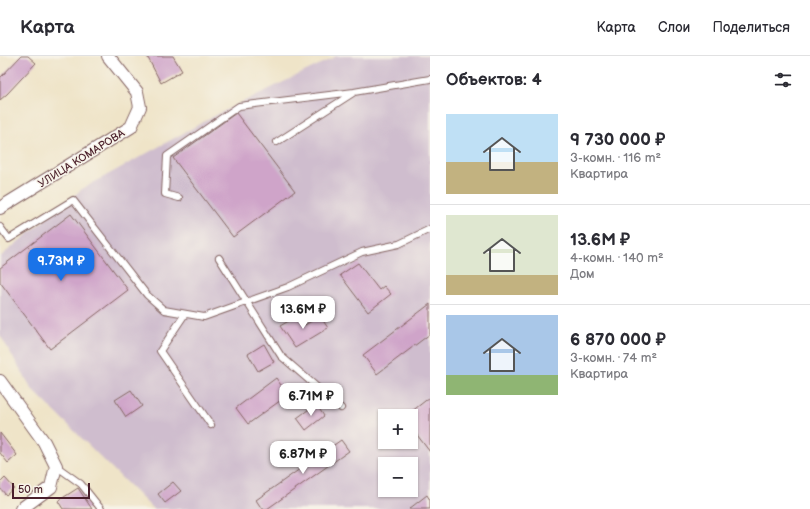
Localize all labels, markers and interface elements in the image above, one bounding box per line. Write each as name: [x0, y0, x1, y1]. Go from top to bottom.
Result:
text: Карта: [20, 16, 74, 39]
text: Карта: [596, 19, 636, 36]
text: Слои: [658, 19, 690, 36]
text: Поделиться: [712, 19, 790, 36]
icon: filters: [772, 69, 794, 91]
text: Объектов: 4: [446, 70, 542, 90]
street label: УЛИЦА КОМАРОВА: [36, 126, 127, 190]
icon: home: [478, 130, 526, 178]
text: 9 730 000 ₽: [570, 130, 665, 150]
text: 3-комн. · 116 m²: [570, 150, 661, 166]
text: Квартира: [570, 166, 628, 182]
text: 13.6M ₽: [570, 230, 630, 250]
icon: home: [478, 231, 526, 279]
pin: 9.73M ₽: [24, 248, 98, 282]
text: 4-комн. · 140 m²: [570, 250, 664, 266]
text: 9.73M ₽: [37, 253, 85, 269]
text: Дом: [570, 266, 595, 282]
pin: 13.6M ₽: [266, 296, 340, 330]
text: 13.6M ₽: [280, 301, 326, 317]
text: 6 870 000 ₽: [570, 330, 666, 350]
icon: home: [478, 331, 526, 379]
text: 3-комн. · 74 m²: [570, 350, 657, 366]
text: Квартира: [570, 366, 628, 382]
pin: 6.71M ₽: [274, 383, 348, 417]
text: 6.71M ₽: [288, 388, 334, 404]
map controls: [378, 409, 418, 497]
button: +: [378, 409, 418, 449]
pin: 6.87M ₽: [266, 441, 340, 475]
text: 6.87M ₽: [279, 446, 327, 462]
button: −: [378, 457, 418, 497]
scale bar: [12, 481, 90, 500]
text: 50 m: [18, 483, 43, 496]

